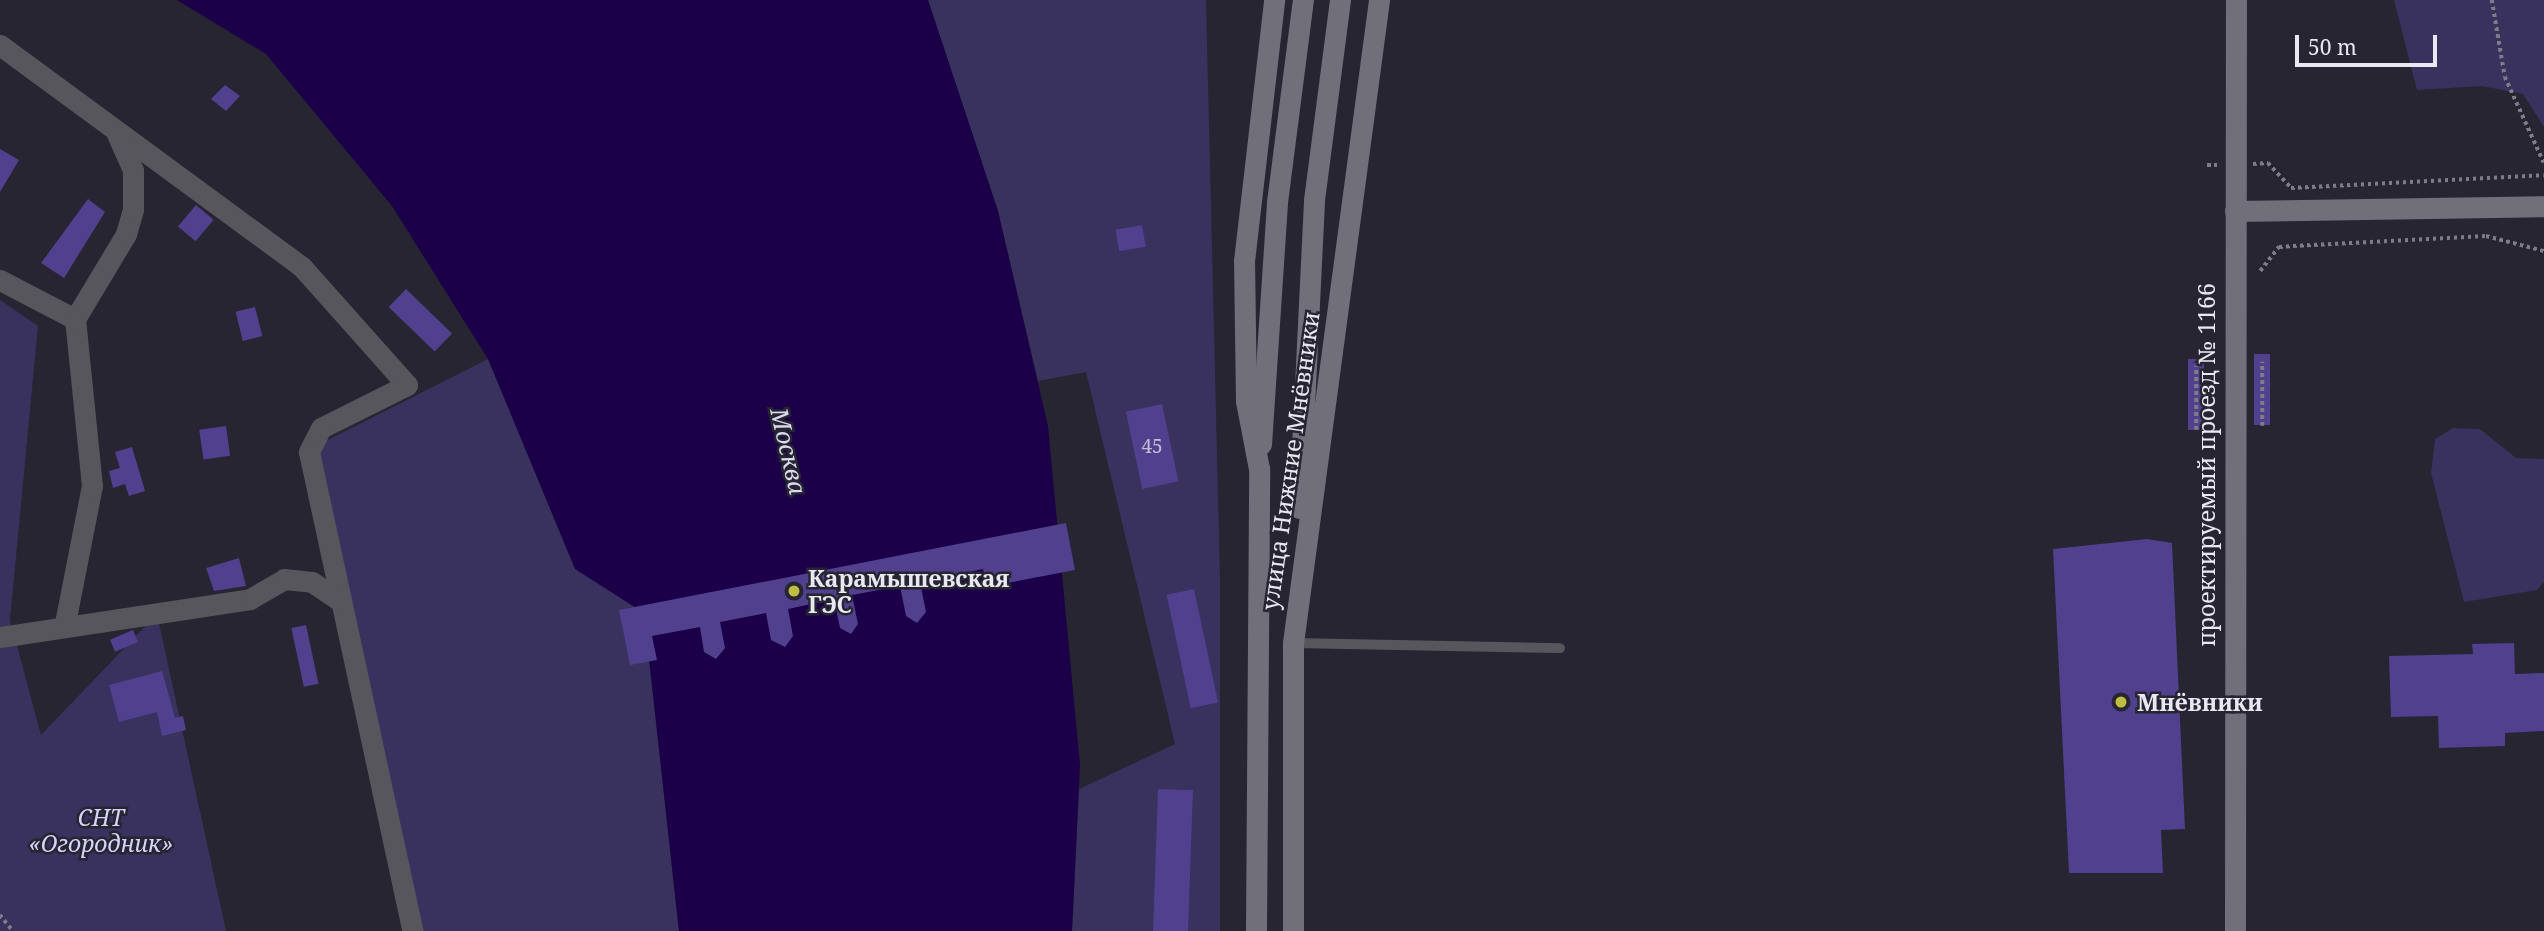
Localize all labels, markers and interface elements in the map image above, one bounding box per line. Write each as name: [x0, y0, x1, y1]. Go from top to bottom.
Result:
scale bar: [2299, 21, 2441, 65]
text: 50 m: [2308, 33, 2357, 61]
street label: проектируемый проезд № 1166: [2192, 283, 2220, 647]
street label: улица Нижние Мнёвники: [1255, 310, 1325, 612]
water label: Москва: [765, 405, 813, 497]
house number: 45: [1141, 436, 1163, 458]
place label: Карамышевская ГЭС: [808, 564, 1009, 618]
marker: Карамышевская ГЭС: [786, 583, 802, 599]
place label: Мнёвники: [2137, 688, 2263, 716]
marker: Мнёвники: [2111, 692, 2131, 712]
park label: СНТ «Огородник»: [29, 803, 173, 857]

